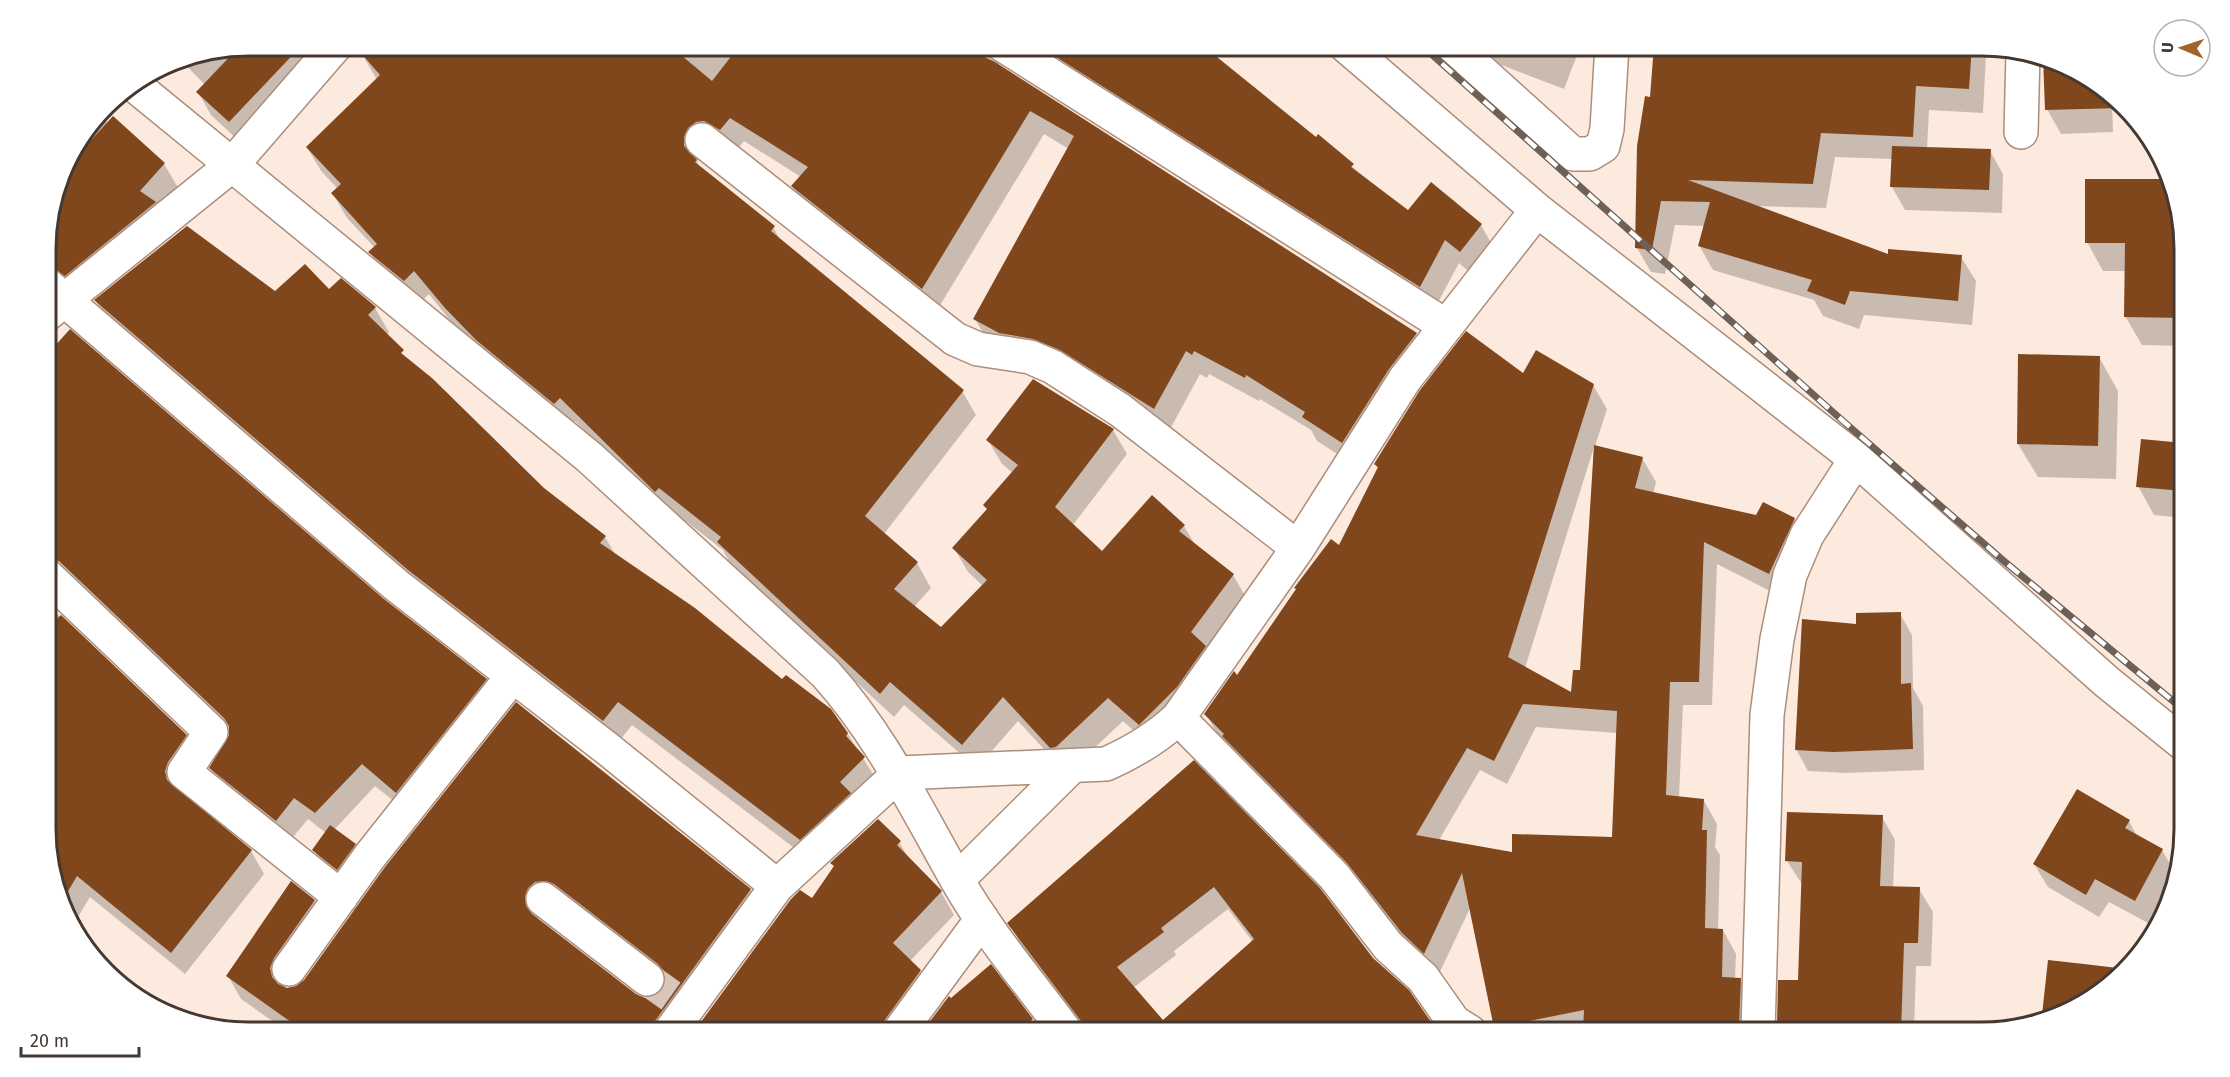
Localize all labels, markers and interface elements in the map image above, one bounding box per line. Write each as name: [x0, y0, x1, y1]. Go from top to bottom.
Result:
north arrow: [2152, 18, 2212, 78]
text: U: [2158, 42, 2177, 53]
scale bar: [21, 1020, 140, 1058]
text: 20 m: [30, 1030, 69, 1052]

